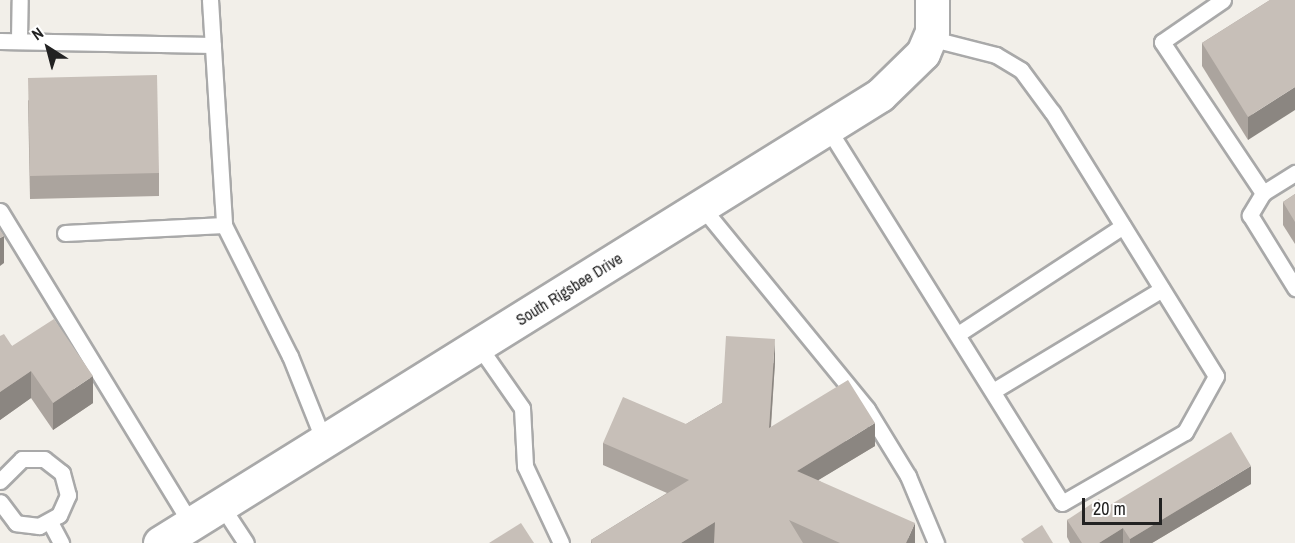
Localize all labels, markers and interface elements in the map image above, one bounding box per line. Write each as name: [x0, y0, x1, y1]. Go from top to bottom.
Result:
north arrow: [18, 18, 78, 78]
text: N: [27, 22, 48, 45]
street label: South Rigsbee Drive: [512, 249, 626, 329]
scale bar: [1085, 486, 1164, 524]
text: 20 m: [1093, 496, 1126, 521]

